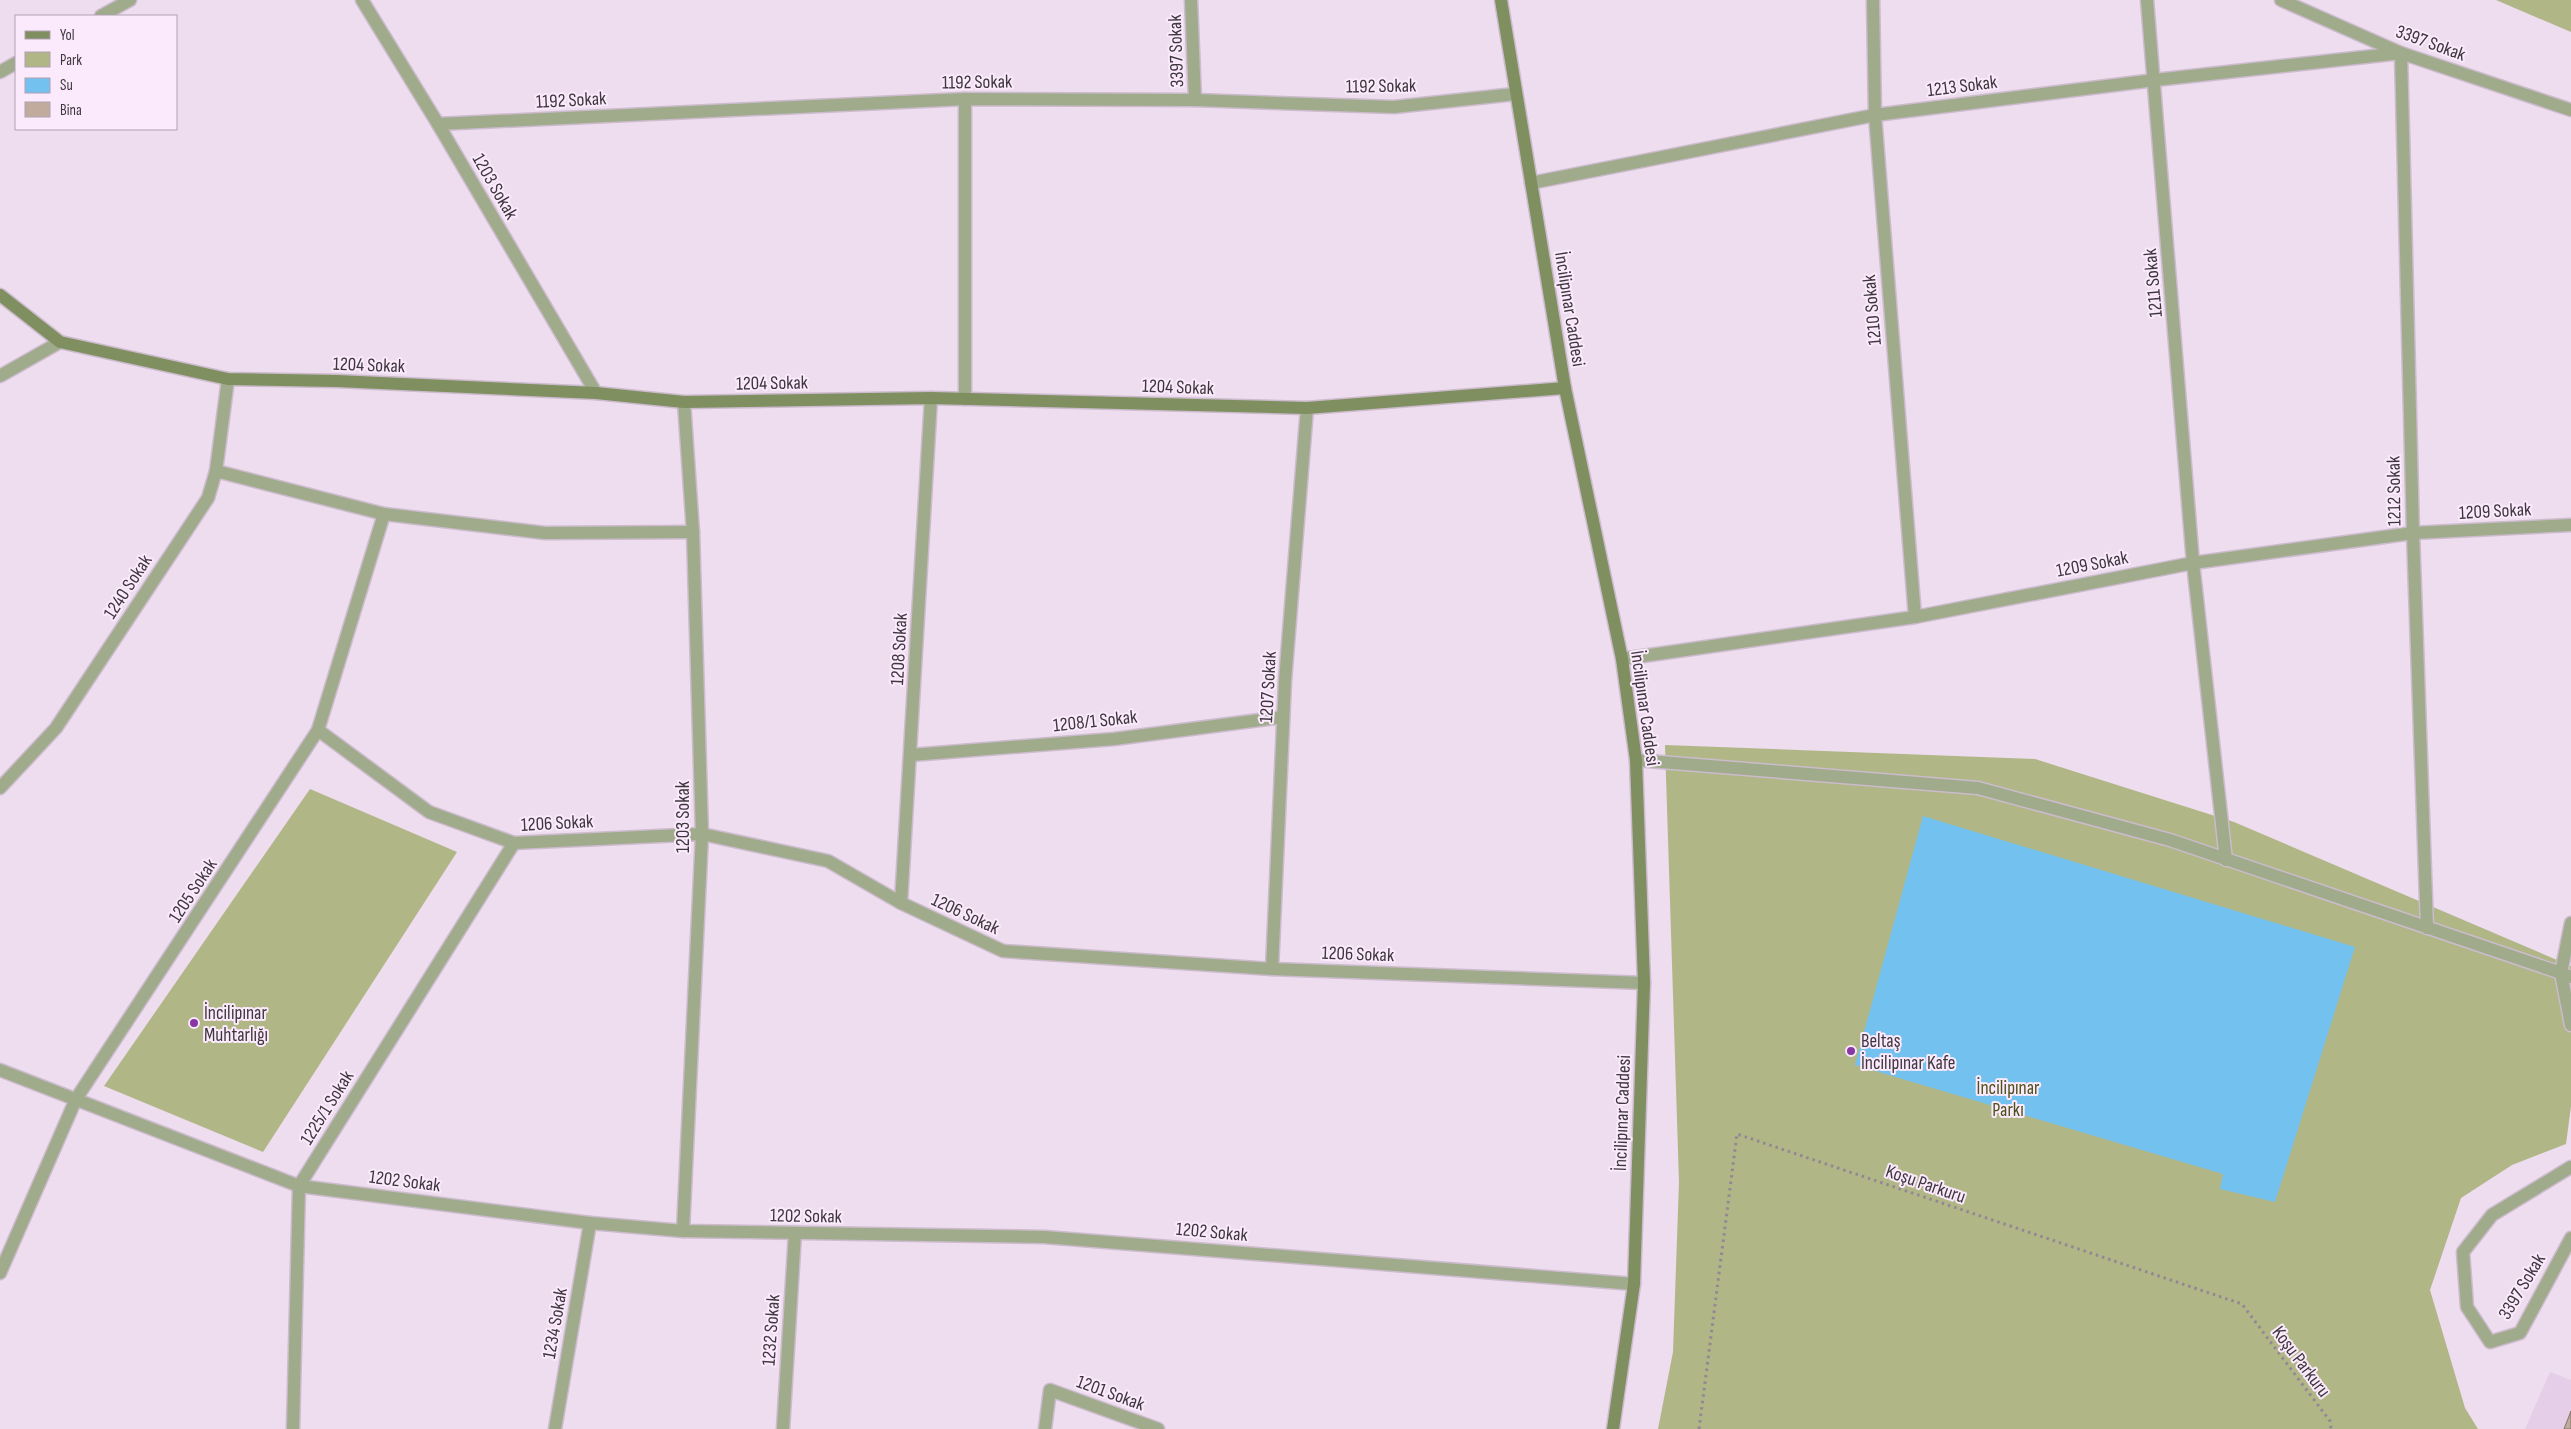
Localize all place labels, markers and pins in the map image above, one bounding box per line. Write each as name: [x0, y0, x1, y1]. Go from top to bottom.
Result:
place label: İncilipınar Muhtarlığı: [204, 1002, 268, 1047]
marker: İncilipınar Muhtarlığı: [188, 1017, 200, 1029]
place label: Beltaş İncilipınar Kafe: [1861, 1030, 1955, 1075]
marker: Beltaş İncilipınar Kafe: [1845, 1045, 1857, 1057]

